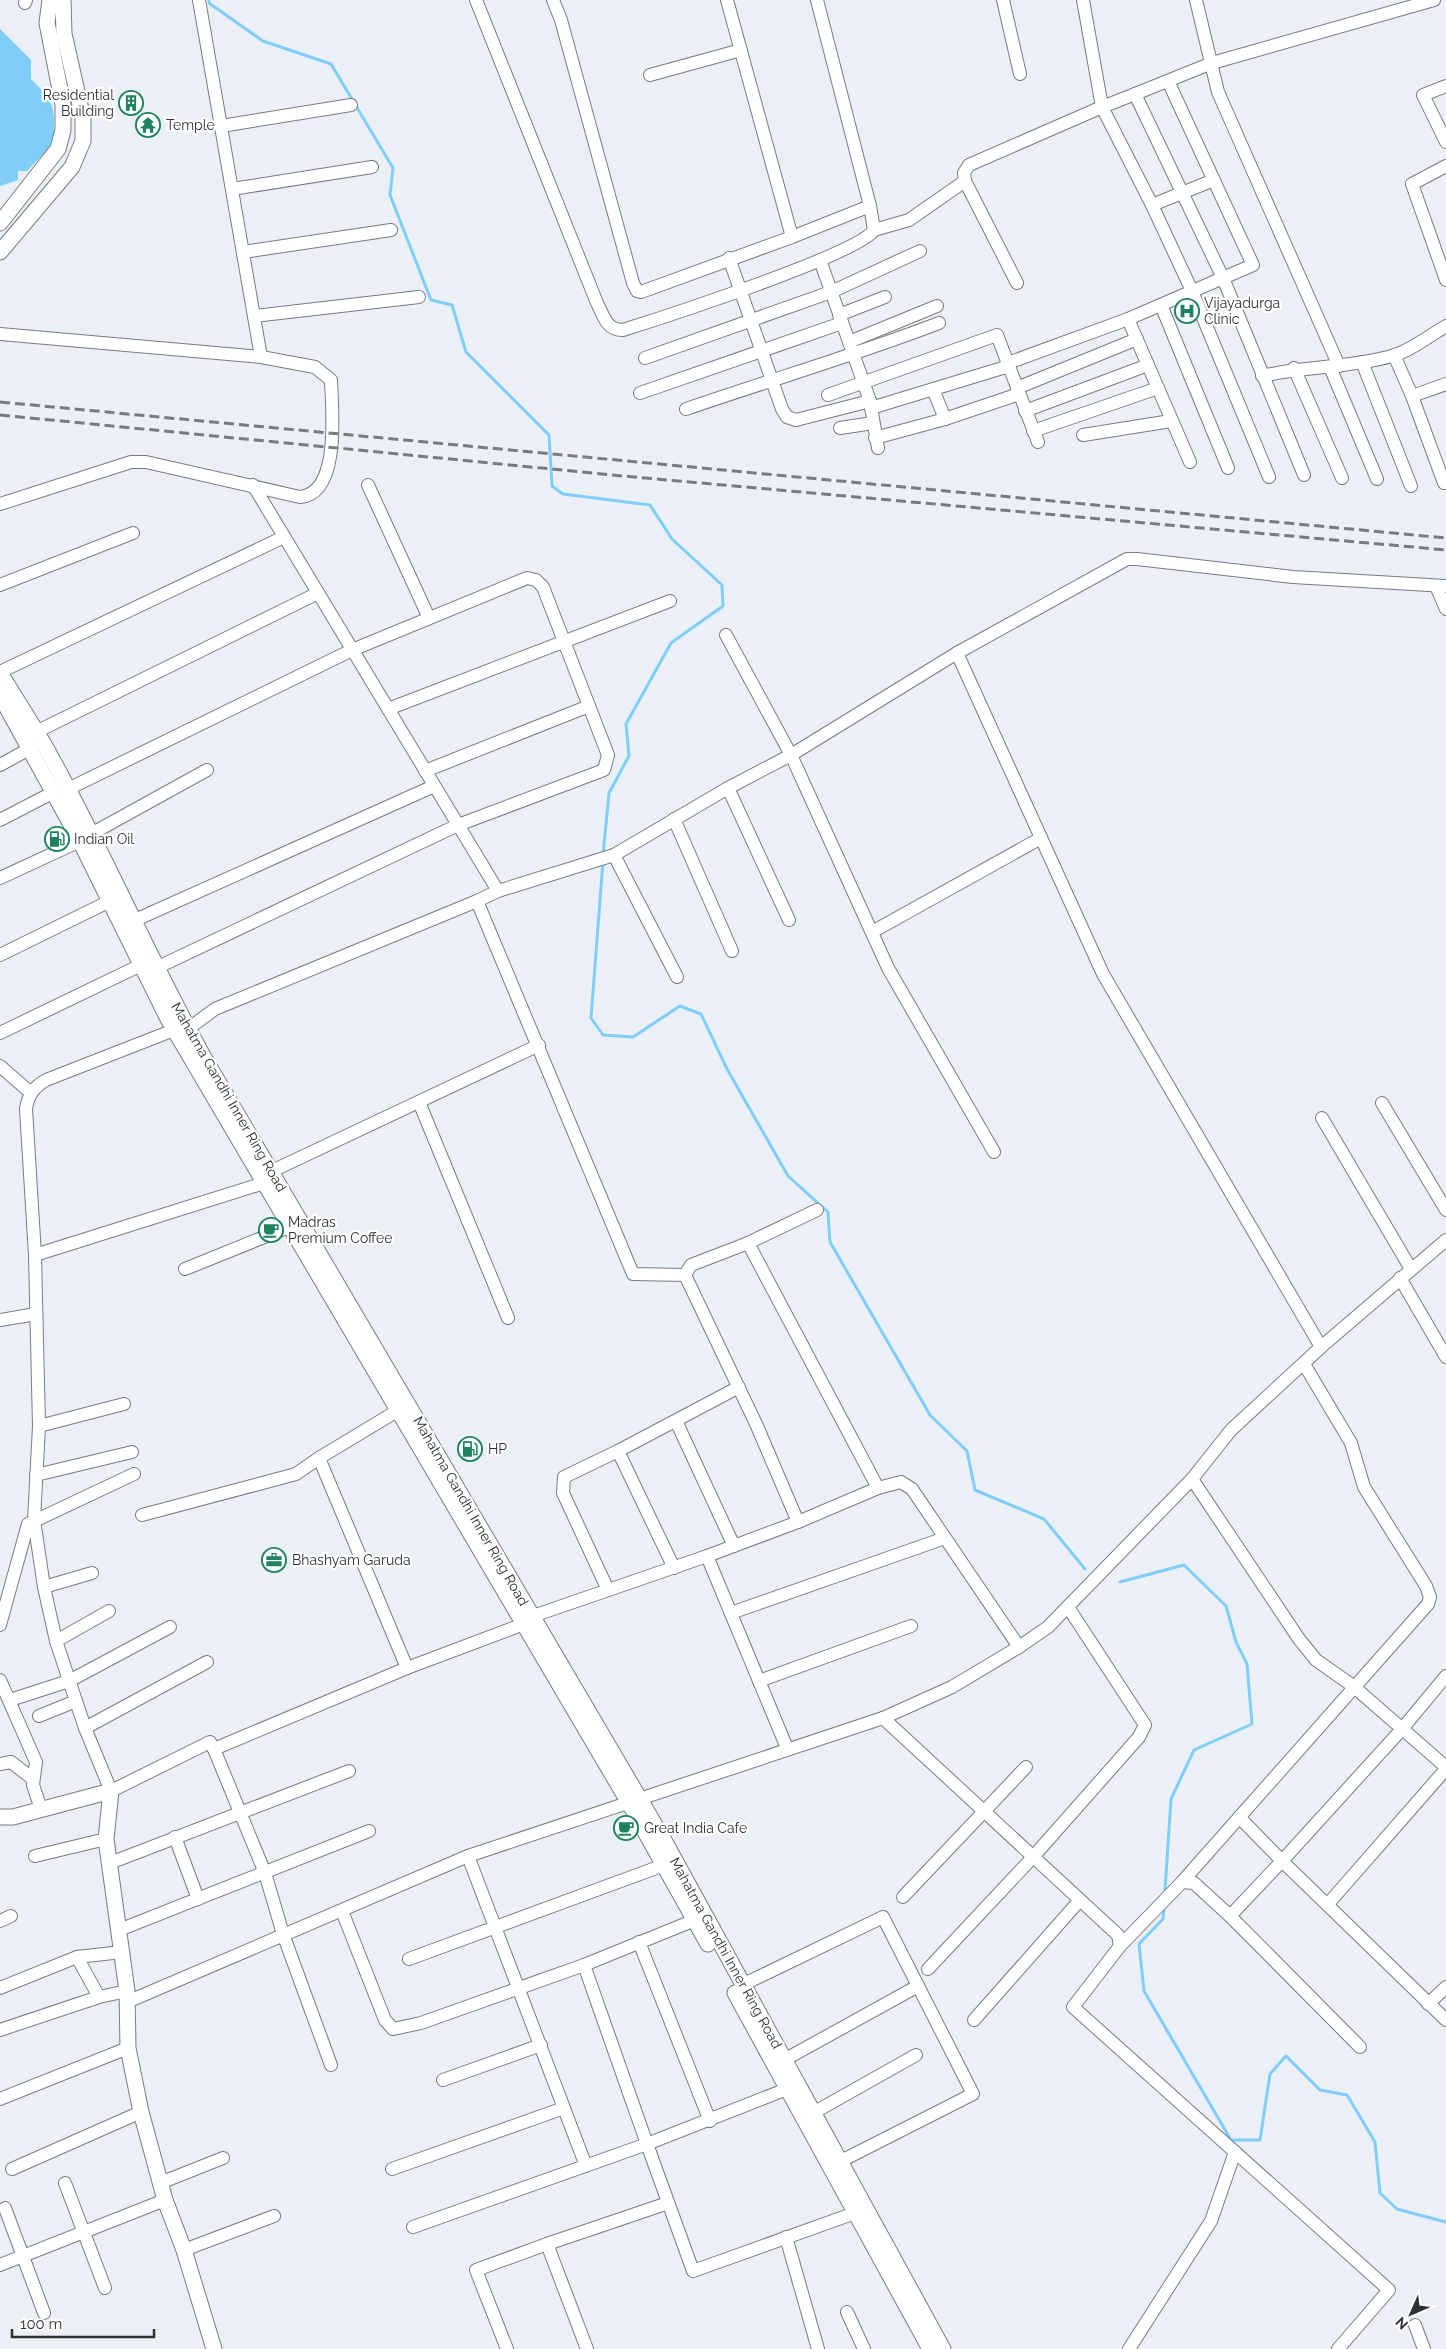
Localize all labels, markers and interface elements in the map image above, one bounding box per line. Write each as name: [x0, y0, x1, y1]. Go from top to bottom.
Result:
place label: Residential Building: [43, 87, 114, 119]
building icon: Residential Building: [118, 90, 144, 116]
temple icon: Temple: [135, 112, 161, 138]
place label: Temple: [166, 117, 215, 133]
place label: Vijayadurga Clinic: [1204, 295, 1280, 327]
hospital icon: Vijayadurga Clinic: [1174, 298, 1200, 324]
fuel station icon: Indian Oil: [44, 826, 70, 852]
place label: Indian Oil: [74, 831, 134, 847]
street label: Mahatma Gandhi Inner Ring Road: [168, 1000, 290, 1194]
place label: Madras Premium Coffee: [288, 1214, 392, 1246]
cafe icon: Madras Premium Coffee: [258, 1217, 284, 1243]
street label: Mahatma Gandhi Inner Ring Road: [410, 1414, 532, 1608]
fuel station icon: HP: [457, 1436, 483, 1462]
place label: HP: [488, 1441, 507, 1457]
office icon: Bhashyam Garuda: [261, 1547, 287, 1573]
place label: Bhashyam Garuda: [292, 1552, 411, 1568]
cafe icon: Great India Cafe: [613, 1815, 639, 1841]
place label: Great India Cafe: [644, 1820, 747, 1836]
street label: Mahatma Gandhi Inner Ring Road: [667, 1855, 785, 2051]
north arrow: [1386, 2289, 1436, 2339]
scale bar: [12, 2306, 155, 2338]
text: N: [1392, 2314, 1411, 2333]
text: 100 m: [20, 2315, 62, 2333]

